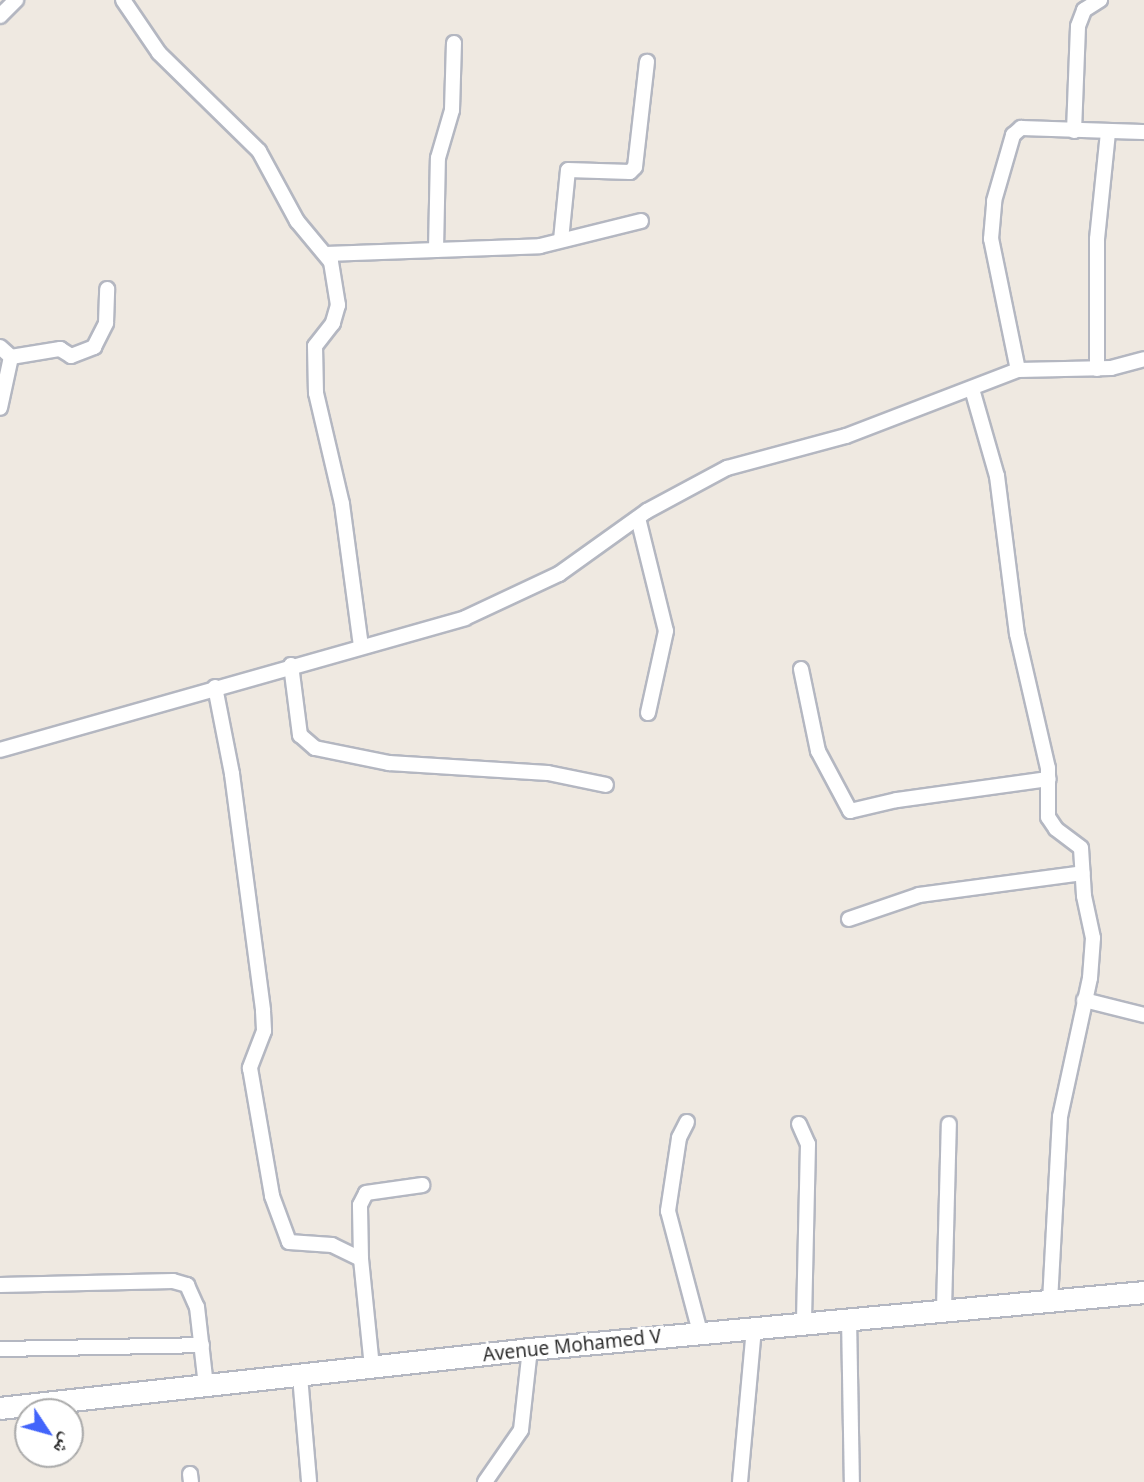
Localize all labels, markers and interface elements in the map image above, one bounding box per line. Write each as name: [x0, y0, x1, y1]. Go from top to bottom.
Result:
street label: Avenue Mohamed V: [482, 1325, 662, 1367]
north arrow: [14, 1398, 84, 1468]
text: ش: [48, 1428, 81, 1460]

